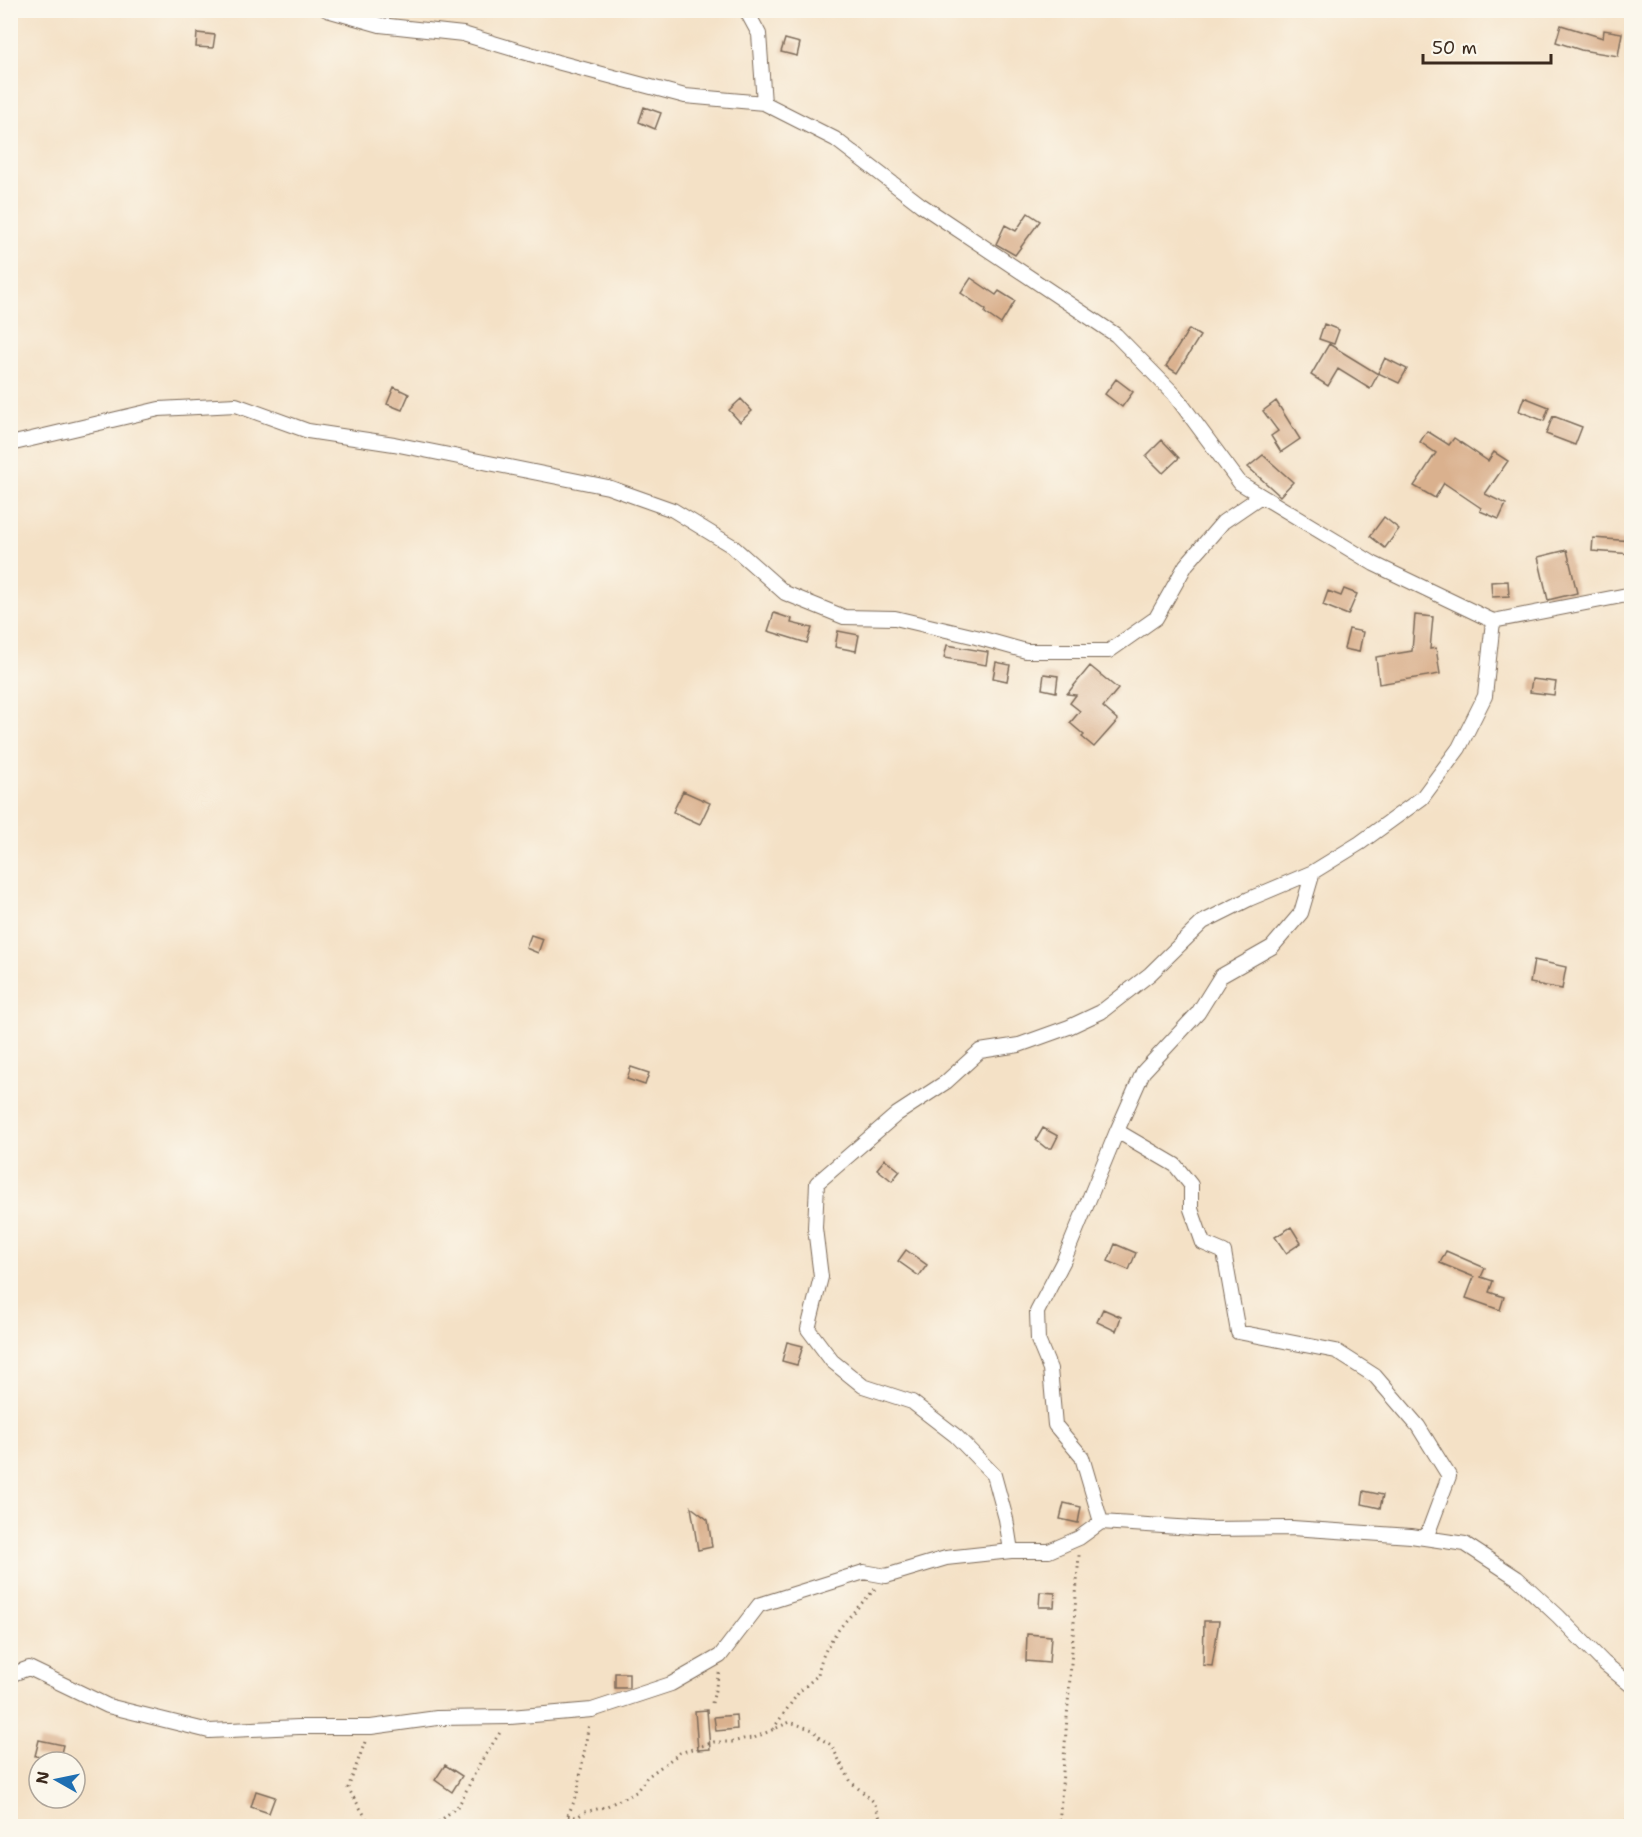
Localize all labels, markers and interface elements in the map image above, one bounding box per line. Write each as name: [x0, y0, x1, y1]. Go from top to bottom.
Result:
scale bar: [1423, 27, 1550, 65]
text: 50 m: [1432, 36, 1477, 60]
north arrow: [27, 1750, 87, 1810]
text: N: [31, 1770, 54, 1786]

